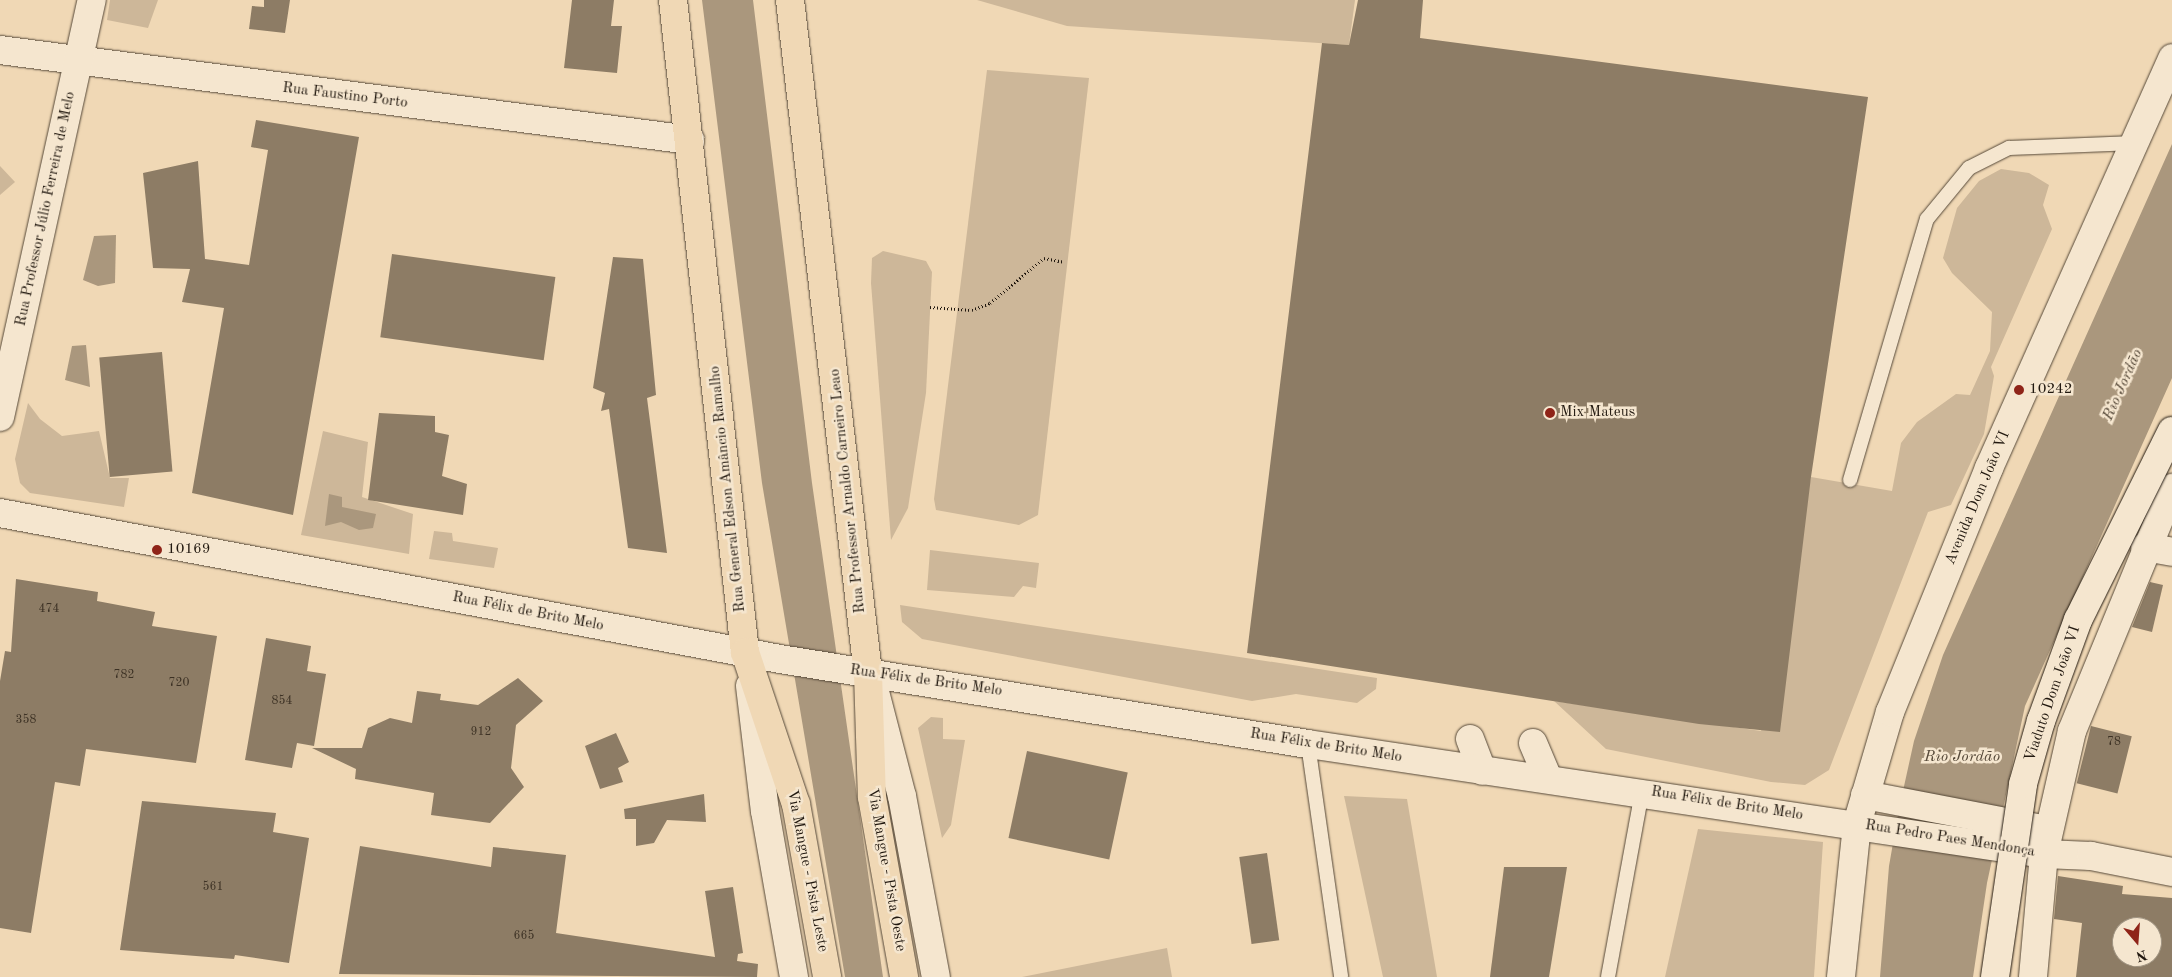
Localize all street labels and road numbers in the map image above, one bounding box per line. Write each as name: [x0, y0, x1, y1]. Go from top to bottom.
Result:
street label: Rua Faustino Porto: [281, 79, 409, 113]
street label: Rua Professor Júlio Ferreira de Melo: [12, 90, 80, 328]
street label: Rua General Edson Amâncio Ramalho: [706, 365, 750, 613]
street label: Rua Professor Arnaldo Carneiro Leao: [826, 368, 870, 614]
street label: Avenida Dom João VI: [1942, 428, 2014, 568]
street label: Rua Félix de Brito Melo: [451, 588, 605, 636]
street label: Viaduto Dom João VI: [2021, 624, 2085, 764]
street label: Rua Félix de Brito Melo: [849, 661, 1003, 701]
street label: Rua Félix de Brito Melo: [1249, 725, 1403, 767]
street label: Rua Félix de Brito Melo: [1650, 783, 1804, 825]
street label: Via Mangue - Pista Oeste: [863, 787, 909, 953]
street label: Via Mangue - Pista Leste: [782, 788, 832, 954]
street label: Rua Pedro Paes Mendonça: [1864, 817, 2036, 861]

